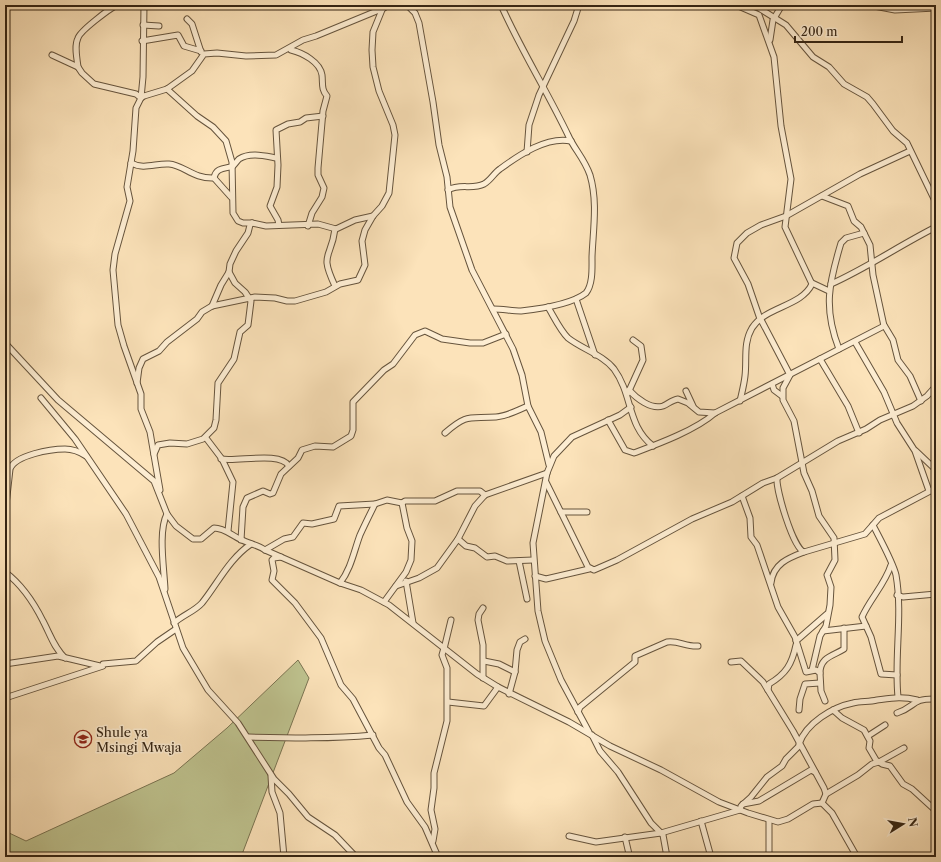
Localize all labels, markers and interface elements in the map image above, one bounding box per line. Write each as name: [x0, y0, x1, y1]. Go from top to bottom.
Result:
scale bar: [795, 18, 902, 44]
text: 200 m: [801, 24, 838, 39]
place label: Shule ya Msingi Mwaja: [96, 724, 182, 755]
school or university icon: Shule ya Msingi Mwaja: [73, 729, 93, 749]
north arrow: [883, 804, 923, 844]
text: N: [905, 816, 921, 829]

